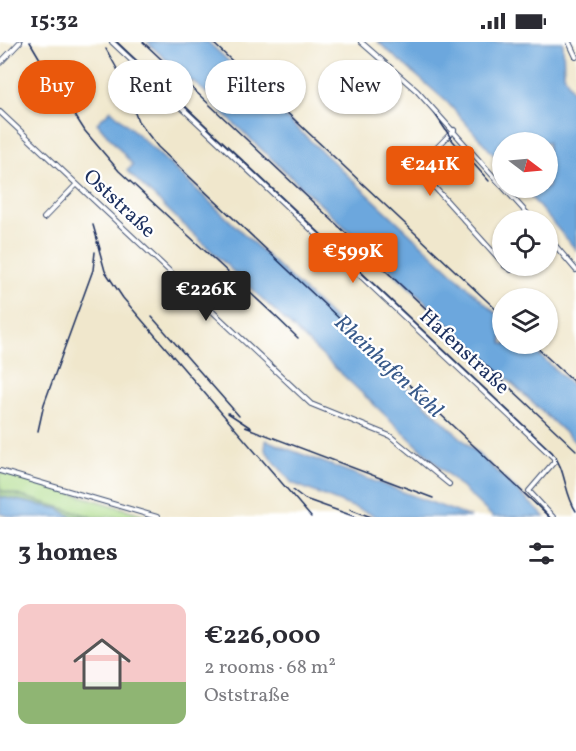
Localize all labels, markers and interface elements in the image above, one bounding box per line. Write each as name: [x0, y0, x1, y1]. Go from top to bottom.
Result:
text: 15:32: [30, 6, 78, 37]
chip: Buy: [18, 60, 96, 114]
chip: Rent: [108, 60, 193, 114]
chip: Filters: [205, 60, 306, 114]
chip: New: [318, 60, 402, 114]
north arrow: [492, 132, 558, 198]
map controls: [492, 132, 558, 354]
pin: €241K: [388, 146, 472, 197]
text: €241K: [400, 151, 460, 179]
street label: Oststraße: [76, 163, 162, 245]
button: locate: [492, 210, 558, 276]
pin: €599K: [311, 233, 395, 284]
text: €599K: [323, 238, 383, 266]
pin: €226K: [164, 271, 248, 322]
text: €226K: [176, 276, 237, 304]
button: layers: [492, 288, 558, 354]
street label: Hafenstraße: [412, 302, 516, 402]
water label: Rheinhafen Kehl: [327, 308, 450, 426]
text: 3 homes: [18, 535, 118, 571]
icon: filters: [525, 537, 558, 570]
text: €226,000: [204, 618, 321, 654]
icon: home: [66, 628, 138, 700]
text: 2 rooms · 68 m²: [204, 654, 336, 682]
text: Oststraße: [204, 682, 290, 710]

